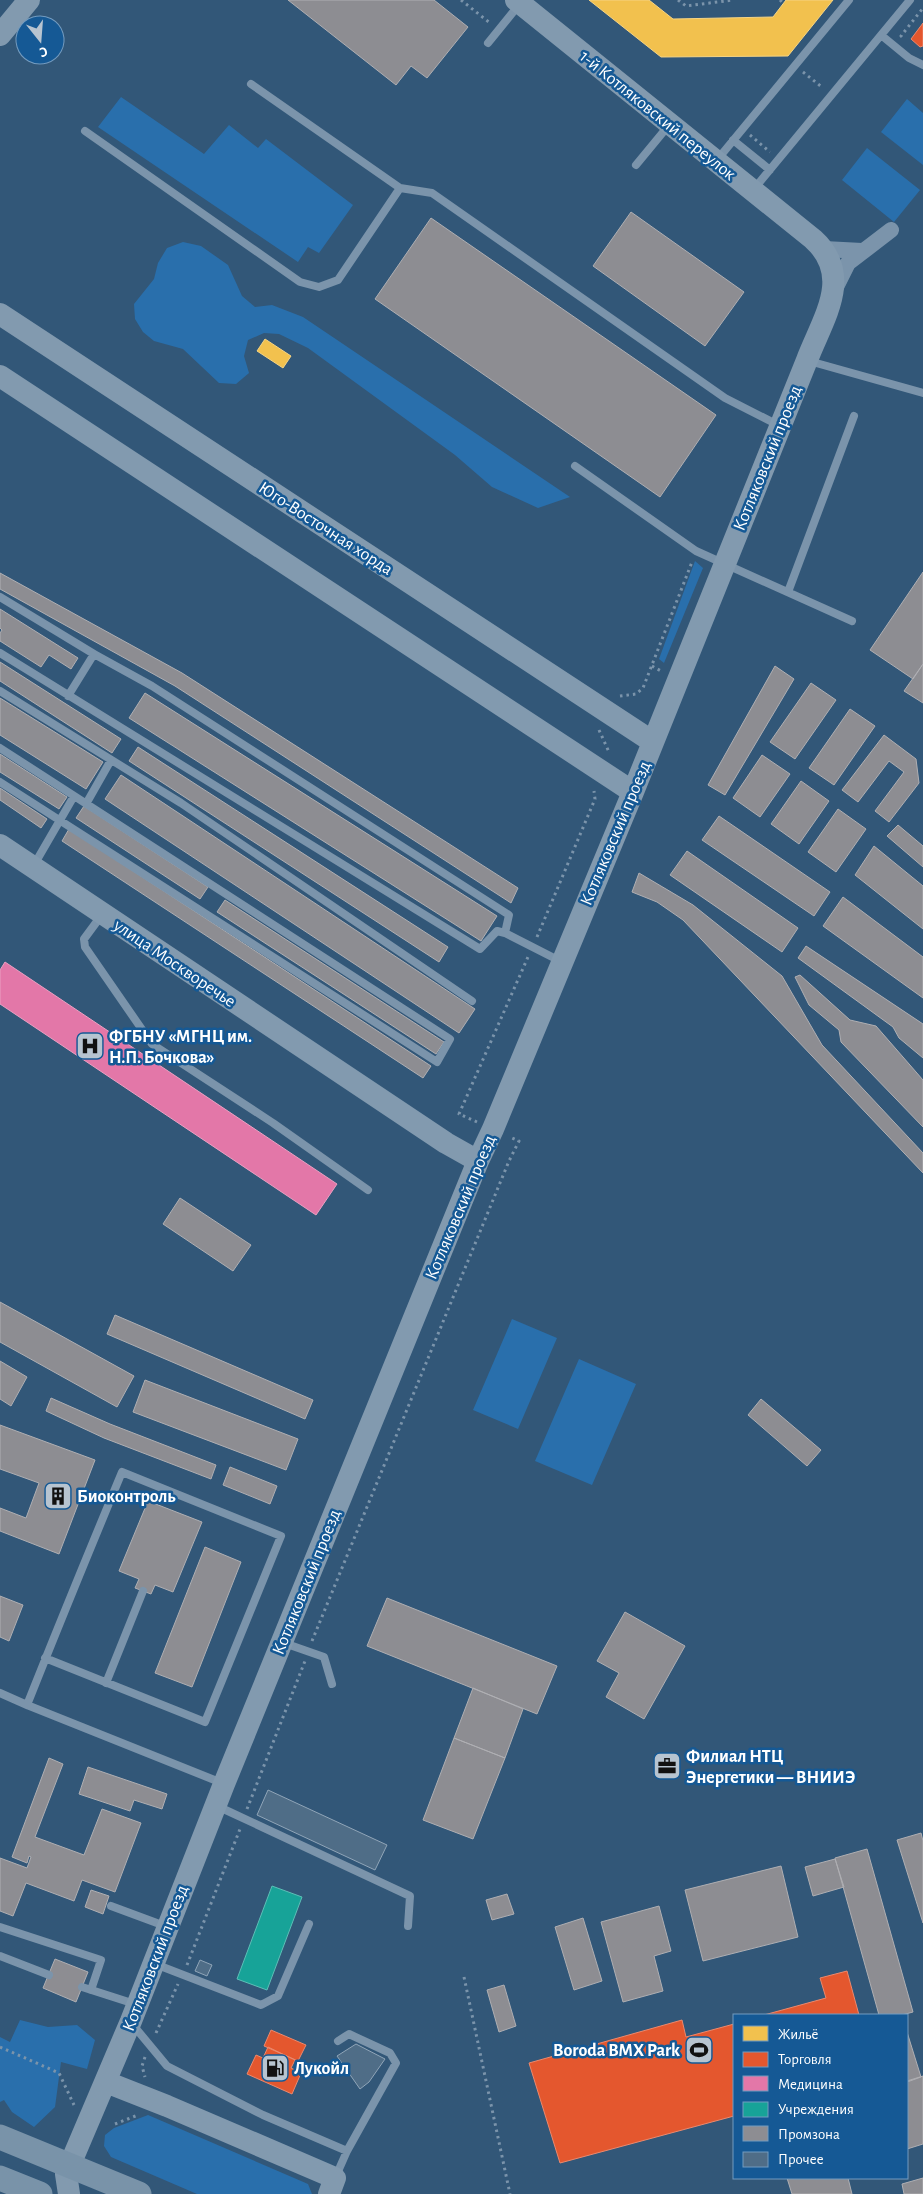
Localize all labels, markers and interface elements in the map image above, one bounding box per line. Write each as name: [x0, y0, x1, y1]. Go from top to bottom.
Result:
north arrow: [15, 15, 65, 65]
text: С: [38, 44, 49, 59]
street label: 1-й Котляковский переулок: [576, 47, 739, 185]
street label: Котляковский проезд: [731, 383, 805, 534]
street label: Юго-Восточная хорда: [255, 479, 396, 579]
street label: Котляковский проезд: [577, 759, 654, 908]
street label: улица Москворечье: [109, 916, 239, 1011]
place label: ФГБНУ «МГНЦ им. Н.П. Бочкова»: [109, 1028, 252, 1067]
hospital icon: ФГБНУ «МГНЦ им. Н.П. Бочкова»: [75, 1031, 105, 1061]
street label: Котляковский проезд: [422, 1133, 499, 1282]
building icon: Биоконтроль: [43, 1481, 73, 1511]
place label: Биоконтроль: [77, 1488, 176, 1506]
street label: Котляковский проезд: [270, 1507, 344, 1658]
place label: Филиал НТЦ Энергетики — ВНИИЭ: [686, 1748, 855, 1787]
office icon: Филиал НТЦ Энергетики — ВНИИЭ: [652, 1751, 682, 1781]
street label: Котляковский проезд: [120, 1883, 192, 2034]
legend: [733, 2014, 908, 2179]
text: Жильё: [778, 2027, 818, 2042]
sports icon: Boroda BMX Park: [684, 2035, 714, 2065]
place label: Boroda BMX Park: [553, 2042, 680, 2060]
text: Торговля: [778, 2052, 832, 2067]
fuel station icon: Лукойл: [260, 2053, 290, 2083]
place label: Лукойл: [294, 2060, 349, 2078]
text: Медицина: [778, 2077, 843, 2092]
text: Учреждения: [778, 2102, 854, 2117]
text: Промзона: [778, 2127, 840, 2142]
text: Прочее: [778, 2152, 824, 2167]

